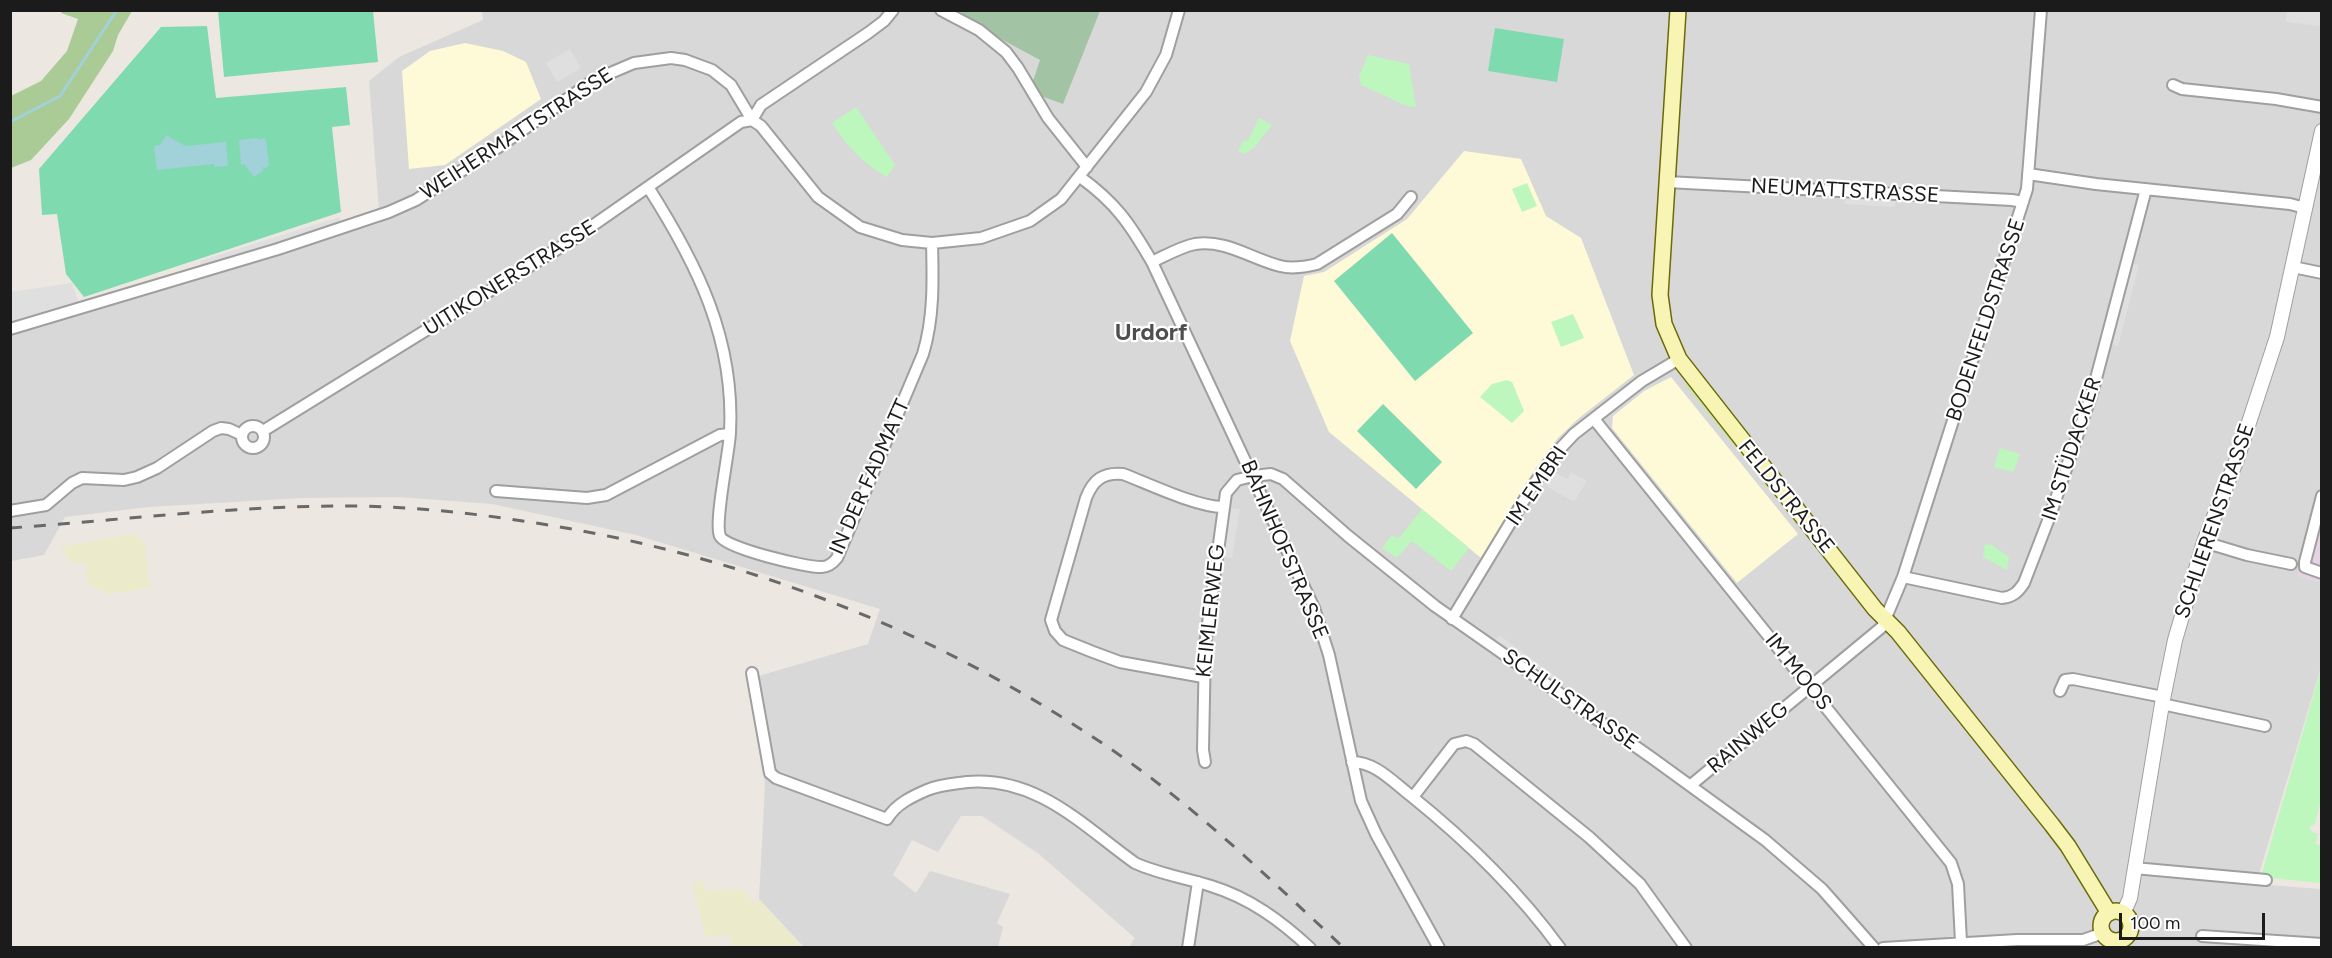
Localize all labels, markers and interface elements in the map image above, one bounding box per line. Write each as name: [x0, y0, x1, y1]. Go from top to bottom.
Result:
street label: WEIHERMATTSTRASSE: [416, 62, 618, 206]
street label: NEUMATTSTRASSE: [1750, 173, 1940, 209]
street label: UITIKONERSTRASSE: [419, 215, 601, 341]
street label: BODENFELDSTRASSE: [1941, 215, 2031, 425]
district label: Urdorf: [1115, 319, 1187, 347]
street label: IM STÜDACKER: [2037, 374, 2107, 524]
street label: IN DER FADMATT: [824, 395, 916, 559]
street label: SCHLIERENSTRASSE: [2170, 420, 2260, 622]
street label: FELDSTRASSE: [1732, 435, 1840, 559]
street label: IM EMBRI: [1501, 441, 1573, 531]
street label: BAHNHOFSTRASSE: [1235, 456, 1333, 644]
street label: KEIMLERWEG: [1191, 543, 1231, 679]
street label: IM MOOS: [1759, 628, 1837, 716]
street label: SCHULSTRASSE: [1497, 644, 1643, 756]
street label: RAINWEG: [1702, 697, 1794, 779]
scale bar: [2122, 901, 2268, 939]
text: 100 m: [2130, 912, 2180, 934]

